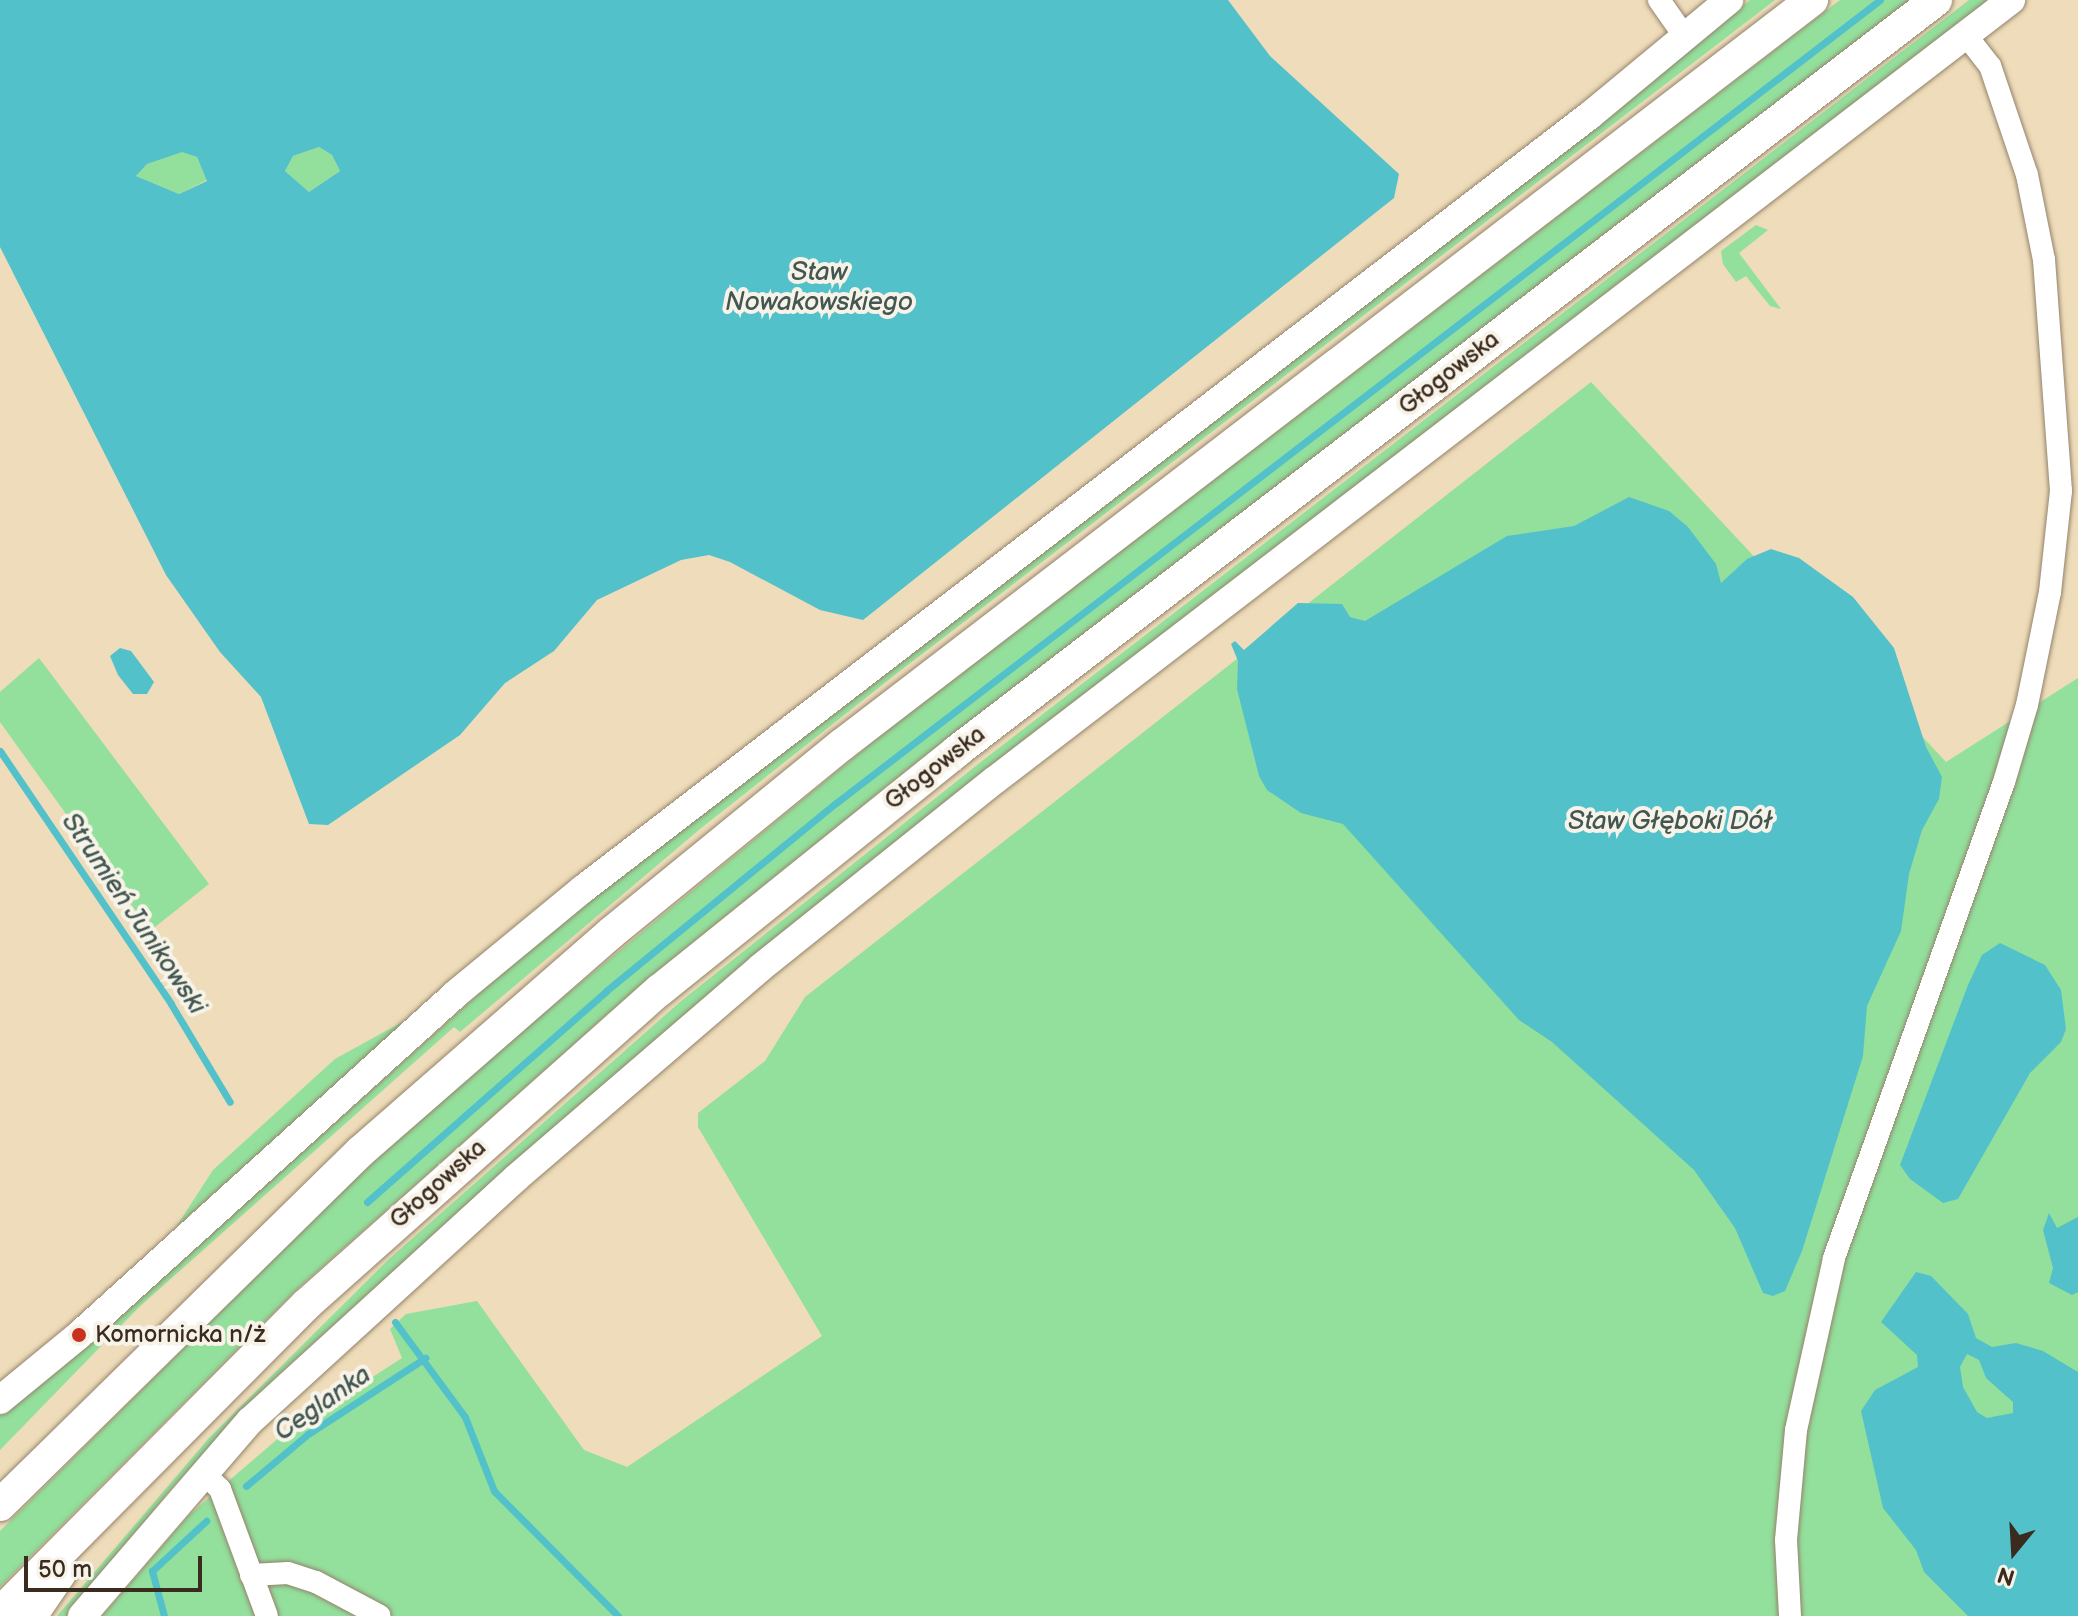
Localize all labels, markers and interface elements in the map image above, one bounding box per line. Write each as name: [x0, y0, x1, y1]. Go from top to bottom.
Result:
water label: Staw Nowakowskiego: [725, 257, 913, 318]
street label: Głogowska: [1393, 325, 1505, 421]
street label: Głogowska: [879, 720, 991, 816]
water label: Staw Głęboki Dół: [1568, 806, 1772, 838]
water label: Strumień Junikowski: [54, 807, 212, 1021]
street label: Głogowska: [384, 1133, 492, 1235]
place label: Komornicka n/ż: [95, 1321, 265, 1349]
marker: Komornicka n/ż: [70, 1326, 88, 1344]
water label: Ceglanka: [269, 1360, 377, 1448]
north arrow: [1974, 1512, 2054, 1592]
scale bar: [28, 1540, 206, 1590]
text: 50 m: [38, 1555, 92, 1584]
text: N: [1994, 1560, 2018, 1591]

